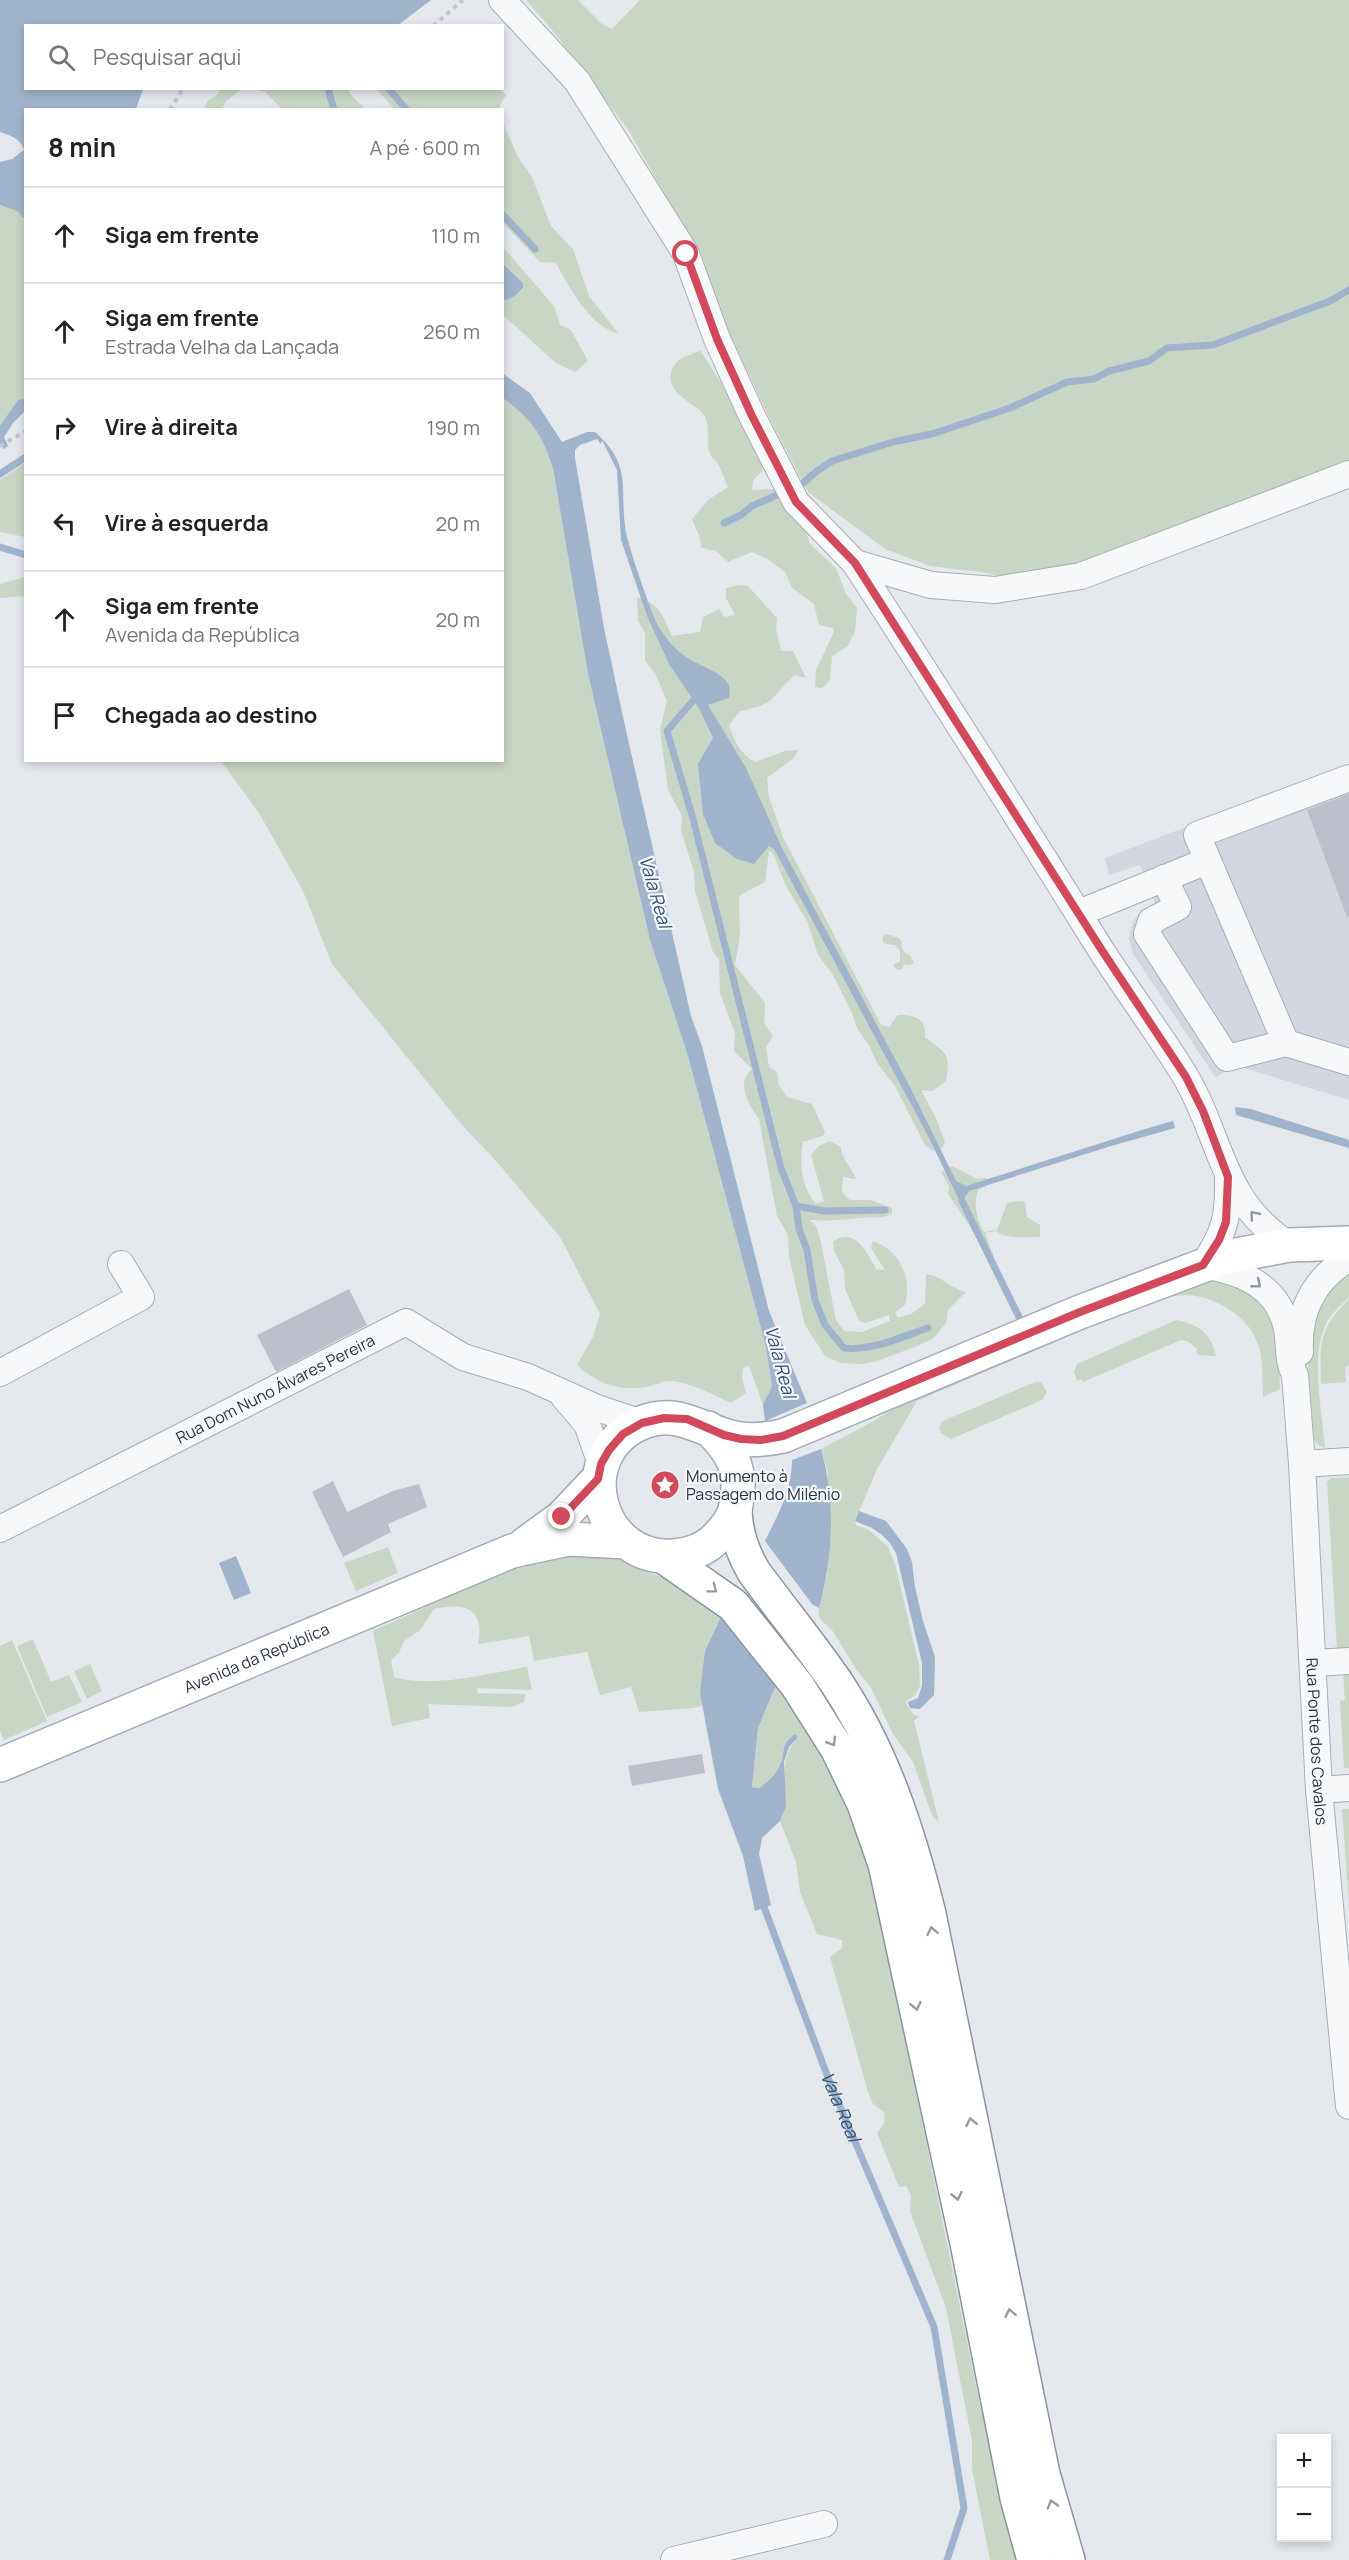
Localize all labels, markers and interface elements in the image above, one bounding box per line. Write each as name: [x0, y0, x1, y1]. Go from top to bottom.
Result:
search box: [24, 24, 504, 90]
icon: search: [45, 41, 78, 74]
text: Pesquisar aqui: [93, 42, 241, 72]
text: 8 min: [48, 129, 116, 165]
text: A pé · 600 m: [370, 134, 480, 161]
icon: ahead: [48, 219, 81, 252]
text: Siga em frente: [105, 220, 259, 250]
text: 110 m: [431, 222, 480, 249]
route start: [672, 240, 698, 266]
text: Siga em frente: [105, 303, 259, 333]
icon: ahead: [48, 315, 81, 348]
text: 260 m: [423, 318, 480, 345]
text: Estrada Velha da Lançada: [105, 333, 339, 360]
icon: right: [48, 411, 81, 444]
text: Vire à direita: [105, 412, 238, 442]
text: 190 m: [427, 414, 480, 441]
icon: left: [48, 507, 81, 540]
text: Vire à esquerda: [105, 508, 269, 538]
text: 20 m: [435, 510, 480, 537]
text: Siga em frente: [105, 591, 259, 621]
icon: ahead: [48, 603, 81, 636]
text: 20 m: [435, 606, 480, 633]
text: Avenida da República: [105, 621, 300, 648]
icon: arrive: [48, 699, 81, 732]
text: Chegada ao destino: [105, 700, 317, 730]
water label: Vala Real: [634, 853, 678, 933]
one-way arrow: [1251, 1211, 1262, 1222]
one-way arrow: [1250, 1277, 1261, 1288]
water label: Vala Real: [760, 1323, 803, 1403]
street label: Rua Dom Nuno Álvares Pereira: [172, 1329, 378, 1448]
place label: Monumento à Passagem do Milénio: [686, 1465, 840, 1505]
place icon: Monumento à Passagem do Milénio: [649, 1469, 681, 1501]
route end: [548, 1503, 574, 1529]
one-way arrow: [706, 1582, 717, 1593]
street label: Avenida da República: [180, 1618, 333, 1698]
street label: Rua Ponte dos Cavalos: [1301, 1657, 1333, 1826]
one-way arrow: [825, 1735, 836, 1746]
one-way arrow: [926, 1926, 939, 1936]
one-way arrow: [909, 2001, 922, 2011]
water label: Vala Real: [816, 2068, 868, 2148]
one-way arrow: [965, 2118, 978, 2128]
one-way arrow: [950, 2191, 963, 2201]
one-way arrow: [1004, 2309, 1017, 2319]
map controls: [1277, 2434, 1331, 2542]
button: +: [1277, 2434, 1331, 2488]
button: −: [1277, 2488, 1331, 2542]
one-way arrow: [1046, 2499, 1059, 2509]

